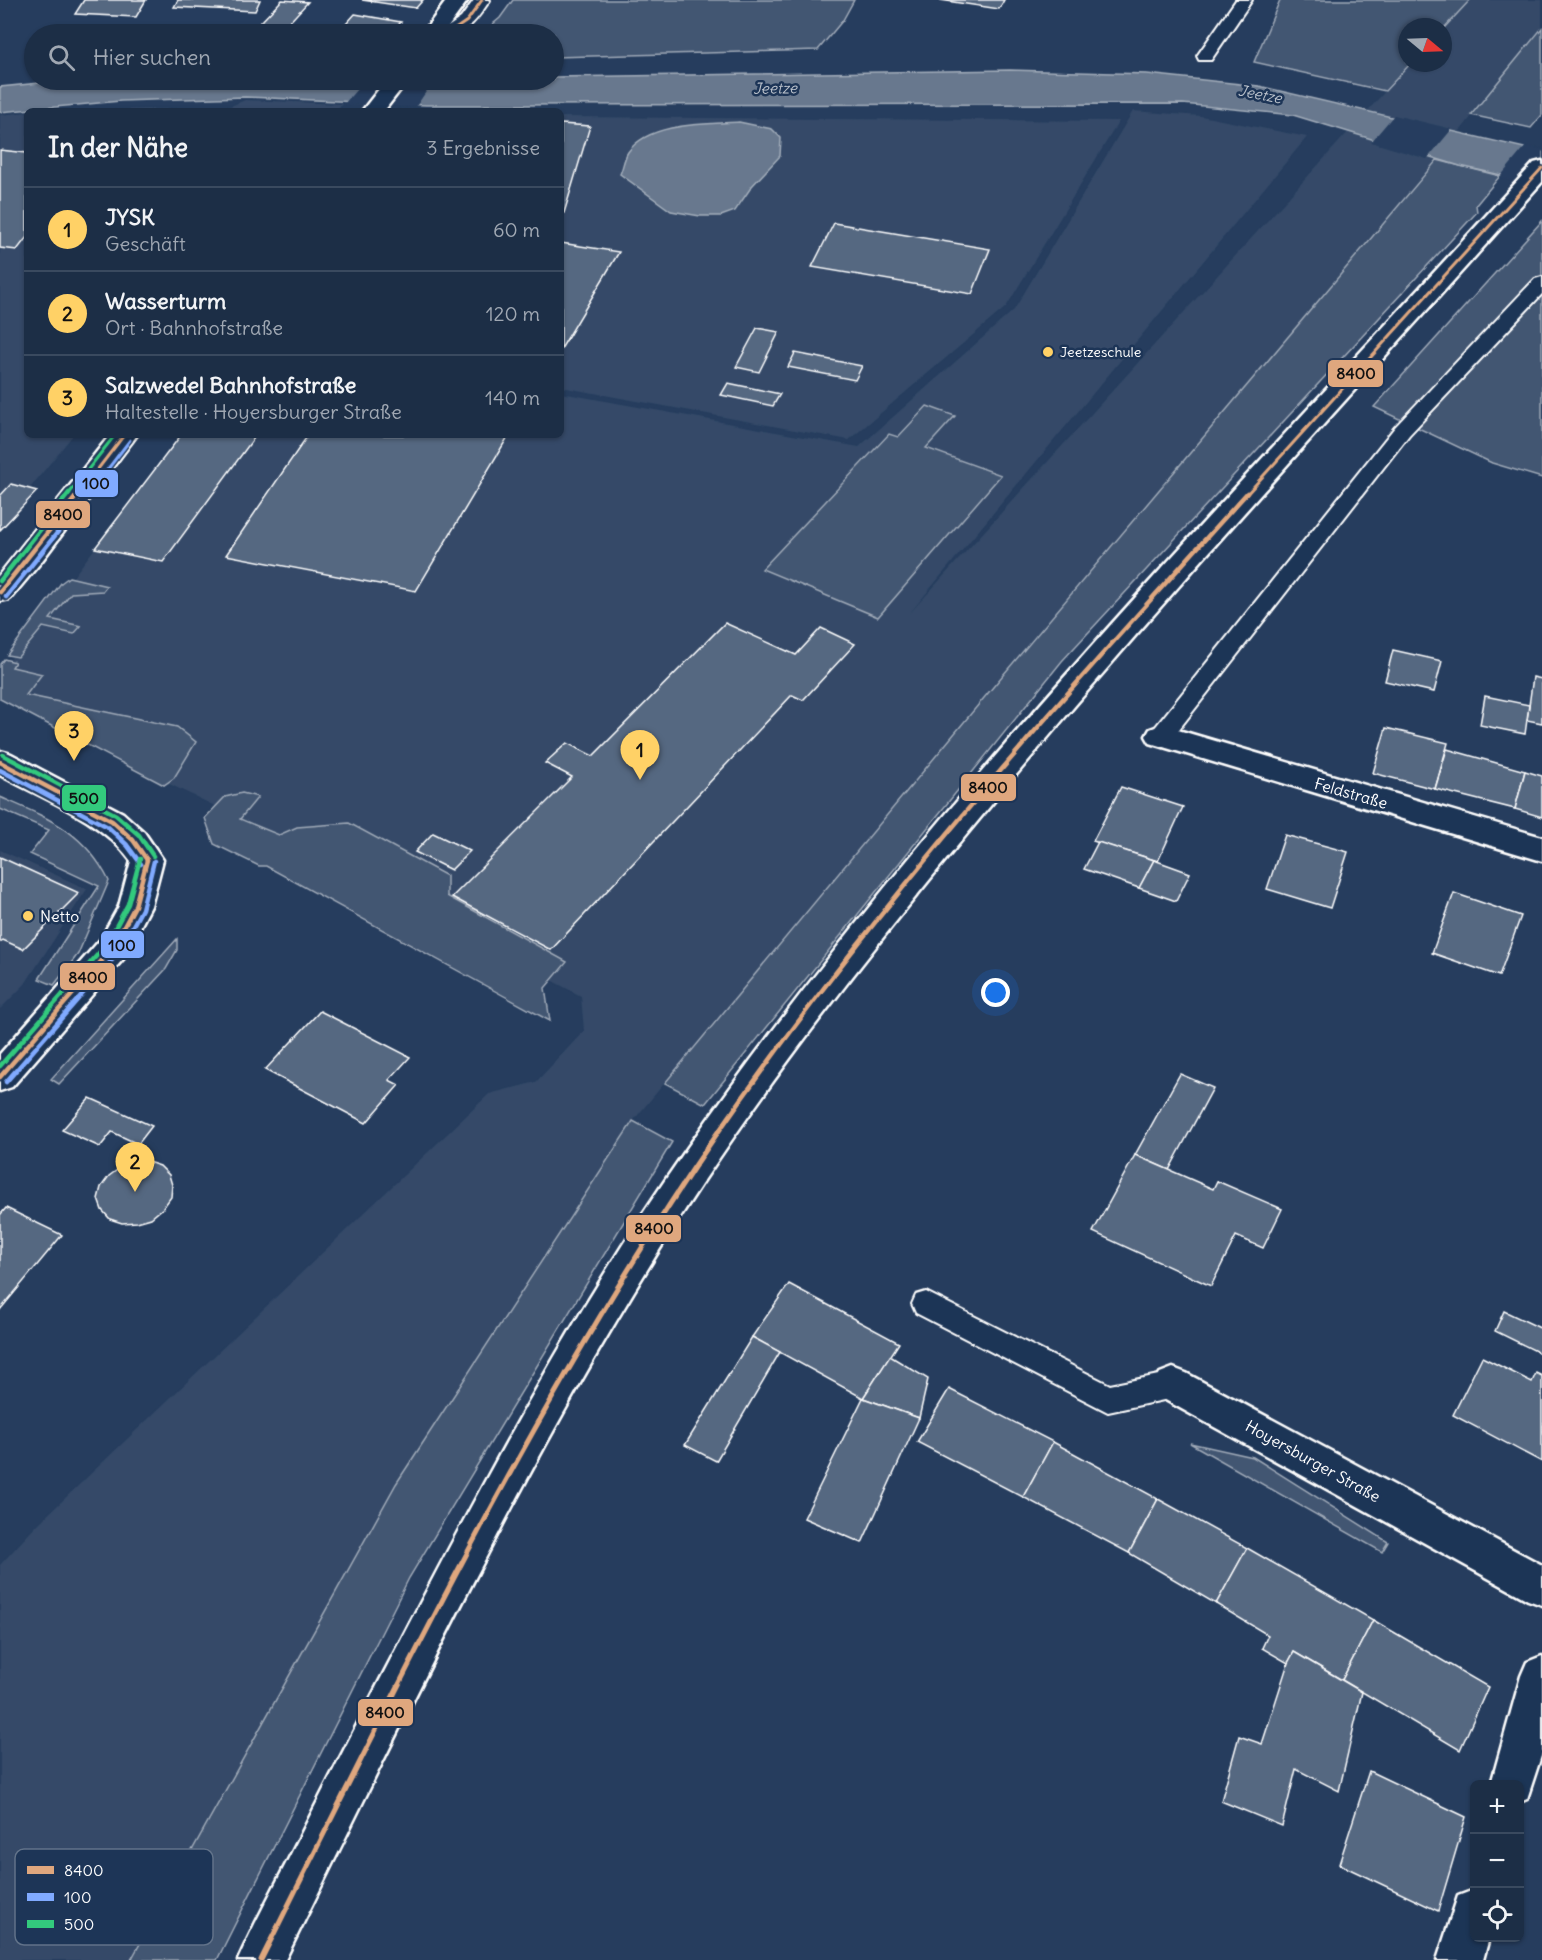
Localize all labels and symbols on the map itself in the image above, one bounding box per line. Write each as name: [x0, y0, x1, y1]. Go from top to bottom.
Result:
north arrow: [1398, 18, 1452, 72]
water label: Jeetze: [753, 78, 798, 98]
water label: Jeetze: [1237, 80, 1284, 108]
place label: Jeetzeschule: [1060, 343, 1141, 361]
marker: Jeetzeschule: [1041, 345, 1055, 359]
line badge: 8400: [1327, 359, 1384, 388]
text: 8400: [1336, 363, 1376, 383]
line badge: 100: [74, 469, 119, 498]
text: 100: [82, 473, 110, 493]
line badge: 8400: [35, 500, 91, 529]
text: 8400: [43, 504, 83, 524]
pin: 3: [54, 712, 94, 761]
pin: 1: [620, 730, 660, 780]
line badge: 8400: [960, 773, 1017, 802]
street label: Feldstraße: [1312, 773, 1390, 813]
text: 8400: [968, 777, 1008, 797]
line badge: 500: [61, 784, 107, 812]
text: 500: [69, 788, 99, 808]
place label: Netto: [40, 906, 79, 926]
marker: Netto: [21, 909, 35, 923]
line badge: 100: [100, 930, 145, 959]
text: 100: [108, 935, 136, 955]
line badge: 8400: [59, 962, 116, 991]
text: 8400: [68, 967, 108, 987]
your location: [981, 978, 1010, 1007]
pin: 2: [116, 1142, 154, 1192]
line badge: 8400: [625, 1214, 682, 1243]
text: 8400: [634, 1218, 674, 1238]
street label: Hoyersburger Straße: [1242, 1416, 1384, 1506]
line badge: 8400: [357, 1698, 414, 1727]
text: 8400: [365, 1702, 405, 1722]
legend: [15, 1849, 213, 1945]
text: 8400: [64, 1860, 104, 1880]
text: 100: [64, 1887, 91, 1907]
text: 500: [64, 1914, 94, 1934]

